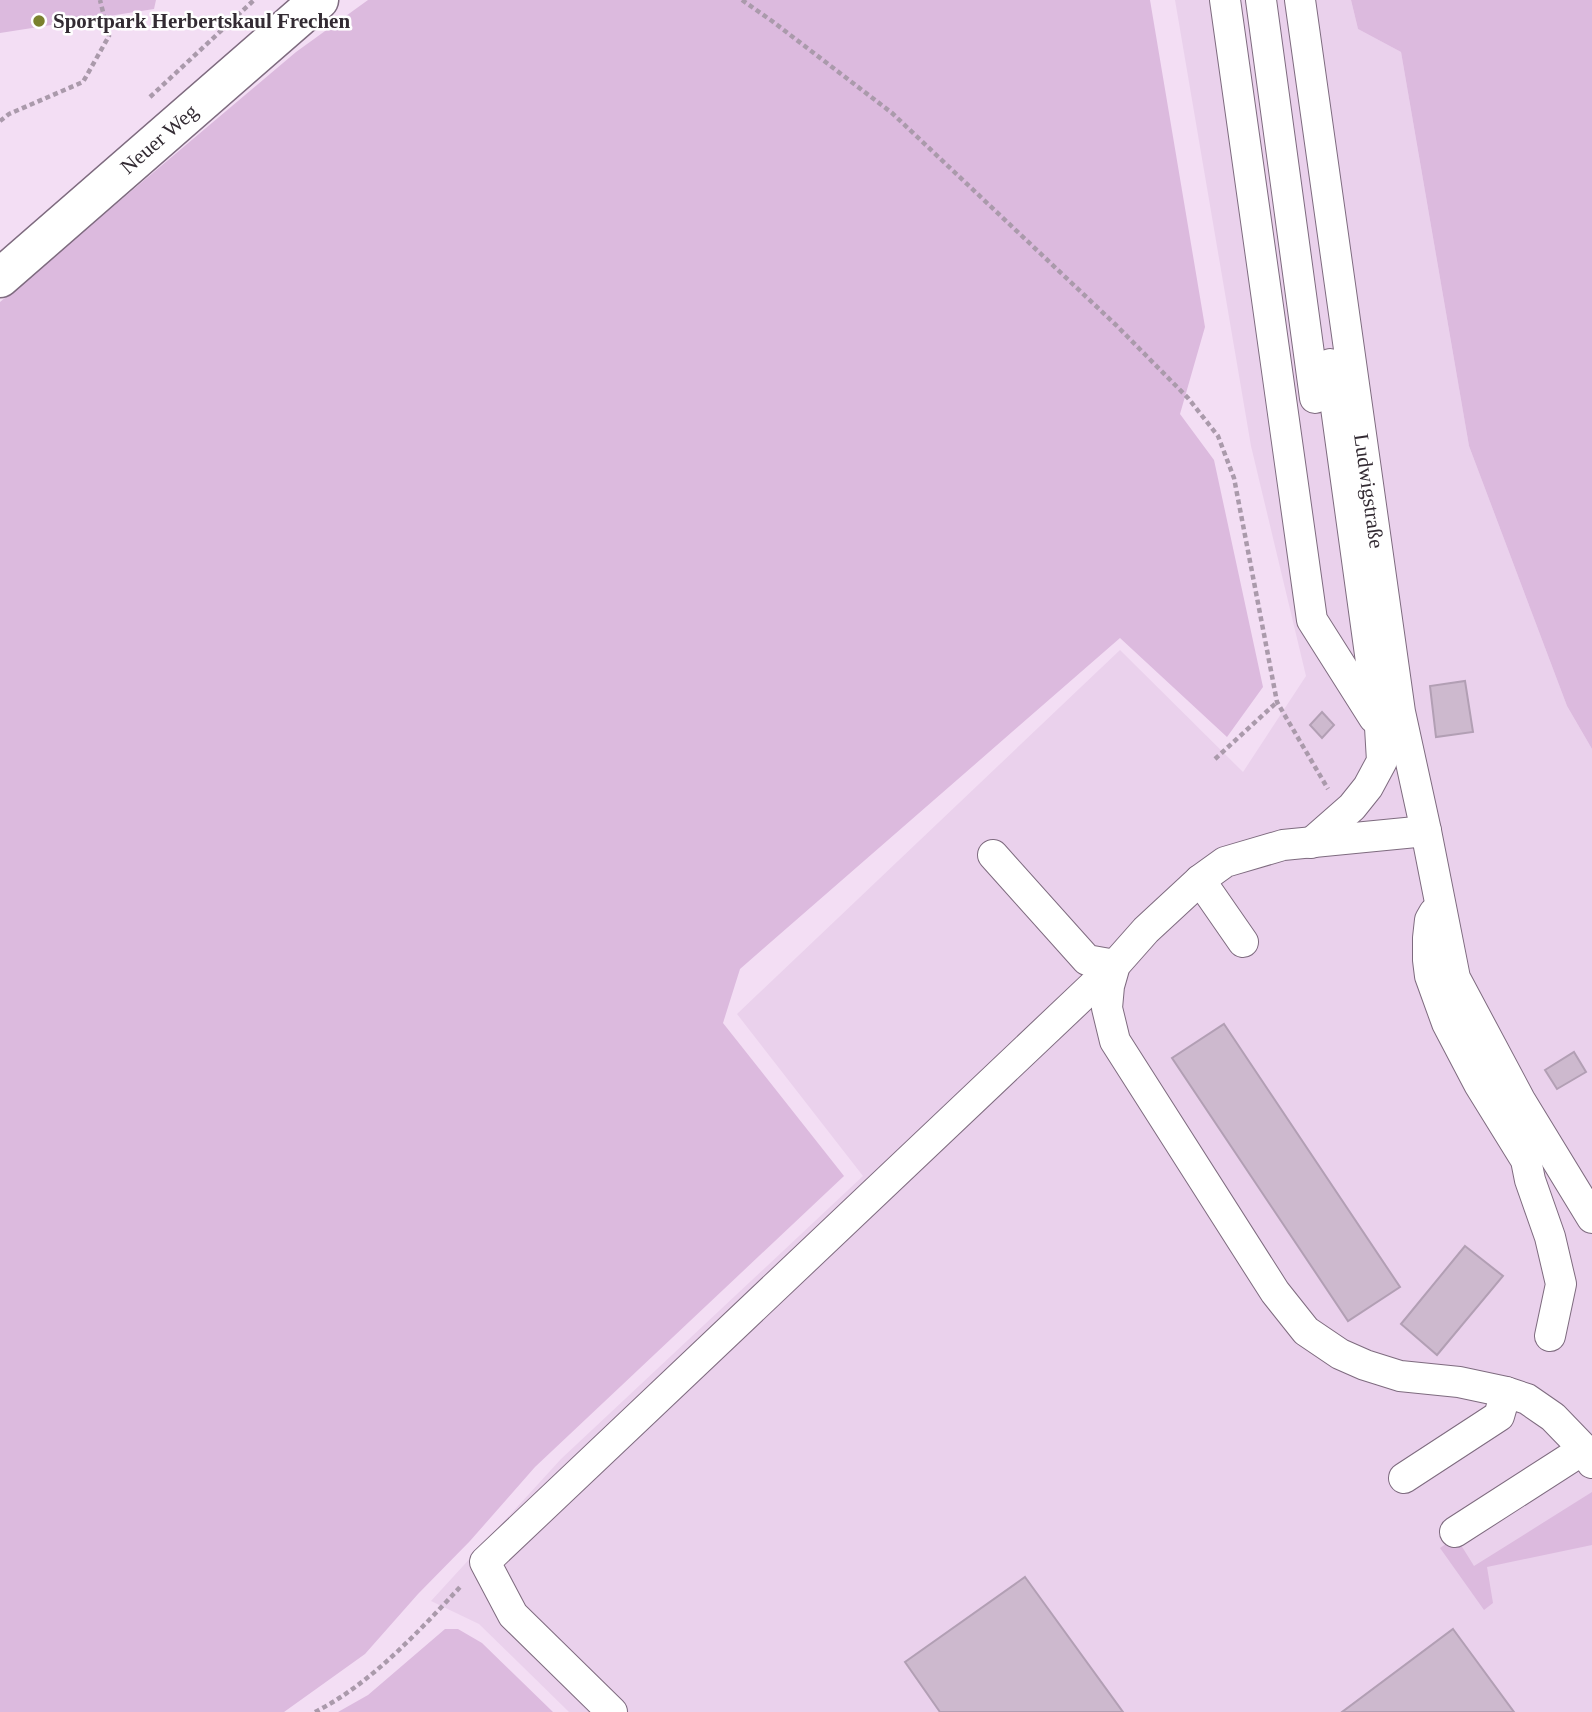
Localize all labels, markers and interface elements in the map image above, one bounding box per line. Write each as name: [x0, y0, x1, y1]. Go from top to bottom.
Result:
place label: Sportpark Herbertskaul Frechen: [53, 9, 350, 33]
marker: Sportpark Herbertskaul Frechen: [31, 13, 47, 29]
street label: Neuer Weg: [116, 99, 203, 179]
street label: Ludwigstraße: [1349, 432, 1389, 550]

